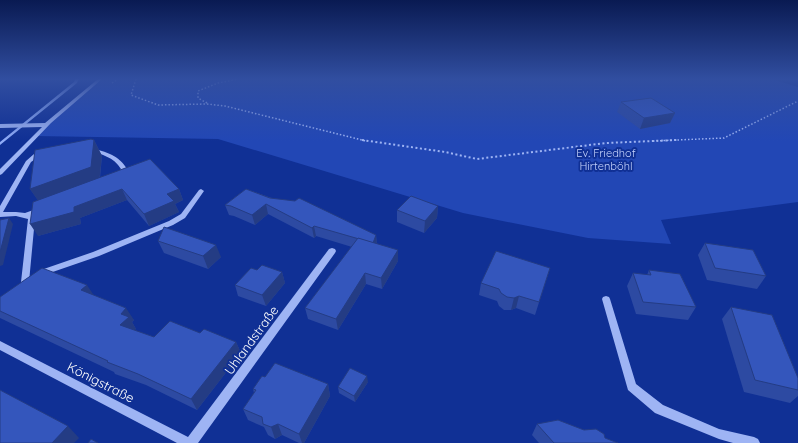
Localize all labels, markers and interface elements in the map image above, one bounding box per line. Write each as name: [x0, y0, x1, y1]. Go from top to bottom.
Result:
park label: Ev. Friedhof Hirtenböhl: [576, 146, 636, 173]
street label: Uhlandstraße: [221, 302, 281, 378]
street label: Königstraße: [65, 358, 137, 406]

